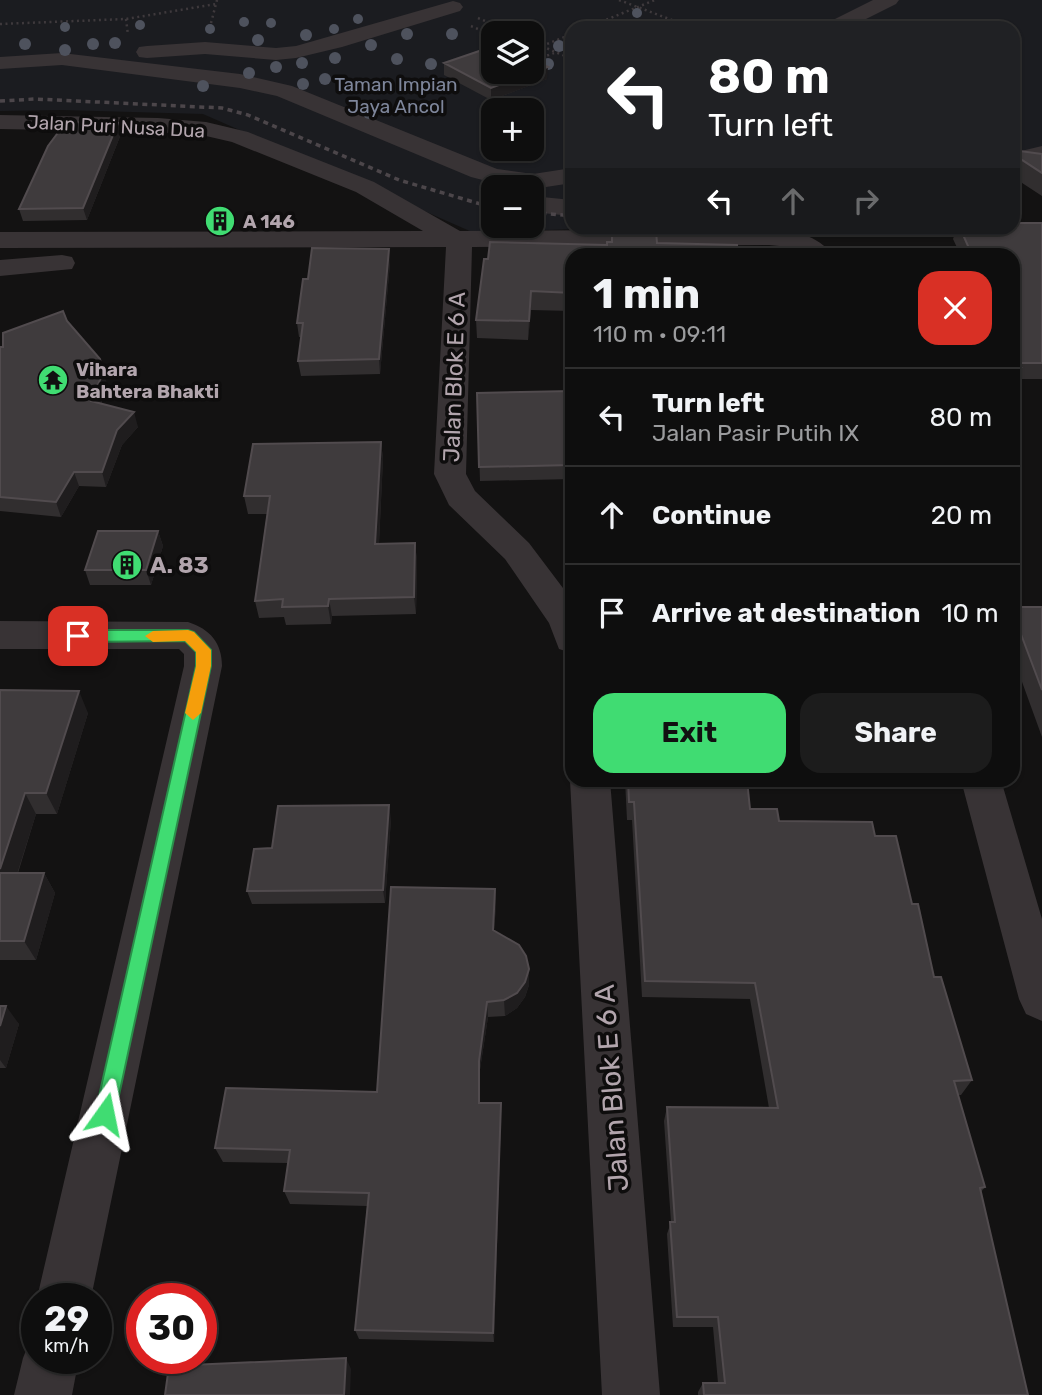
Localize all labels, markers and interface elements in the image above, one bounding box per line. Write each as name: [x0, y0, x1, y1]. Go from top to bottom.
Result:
map controls: [481, 21, 544, 238]
button: layers: [481, 21, 544, 84]
text: 80 m: [708, 47, 830, 105]
icon: left: [593, 49, 684, 140]
park label: Taman Impian Jaya Ancol: [334, 73, 458, 118]
button: +: [481, 98, 544, 161]
text: Turn left: [708, 106, 833, 144]
street label: Jalan Puri Nusa Dua: [26, 110, 206, 143]
button: −: [481, 175, 544, 238]
icon: left: [701, 182, 739, 220]
icon: ahead: [774, 182, 812, 220]
icon: right: [847, 182, 885, 220]
building icon: A 146: [203, 204, 237, 238]
place label: A 146: [243, 210, 295, 233]
text: 1 min: [593, 269, 700, 319]
button: close: [918, 271, 992, 345]
street label: Jalan Blok E 6 A: [437, 291, 471, 463]
text: 110 m · 09:11: [593, 320, 726, 348]
place label: Vihara Bahtera Bhakti: [76, 358, 219, 403]
temple icon: Vihara Bahtera Bhakti: [36, 363, 70, 397]
text: Turn left: [652, 388, 764, 419]
icon: left: [593, 398, 631, 436]
text: 80 m: [929, 402, 992, 433]
text: Jalan Pasir Putih IX: [652, 419, 859, 447]
icon: ahead: [593, 496, 631, 534]
text: Continue: [652, 500, 771, 531]
text: 20 m: [931, 500, 992, 531]
building icon: A. 83: [110, 548, 144, 582]
place label: A. 83: [150, 551, 209, 579]
icon: arrive: [593, 594, 631, 632]
text: Arrive at destination: [652, 598, 920, 629]
text: 10 m: [941, 598, 999, 629]
pin: [48, 606, 108, 666]
icon: arrive: [59, 617, 97, 655]
button: Exit: [593, 693, 786, 773]
button: Share: [800, 693, 992, 773]
street label: Jalan Blok E 6 A: [588, 983, 635, 1193]
position arrow: [68, 1077, 142, 1151]
speed limit sign: 30: [126, 1283, 217, 1374]
text: 29: [44, 1298, 89, 1340]
text: km/h: [44, 1335, 89, 1357]

